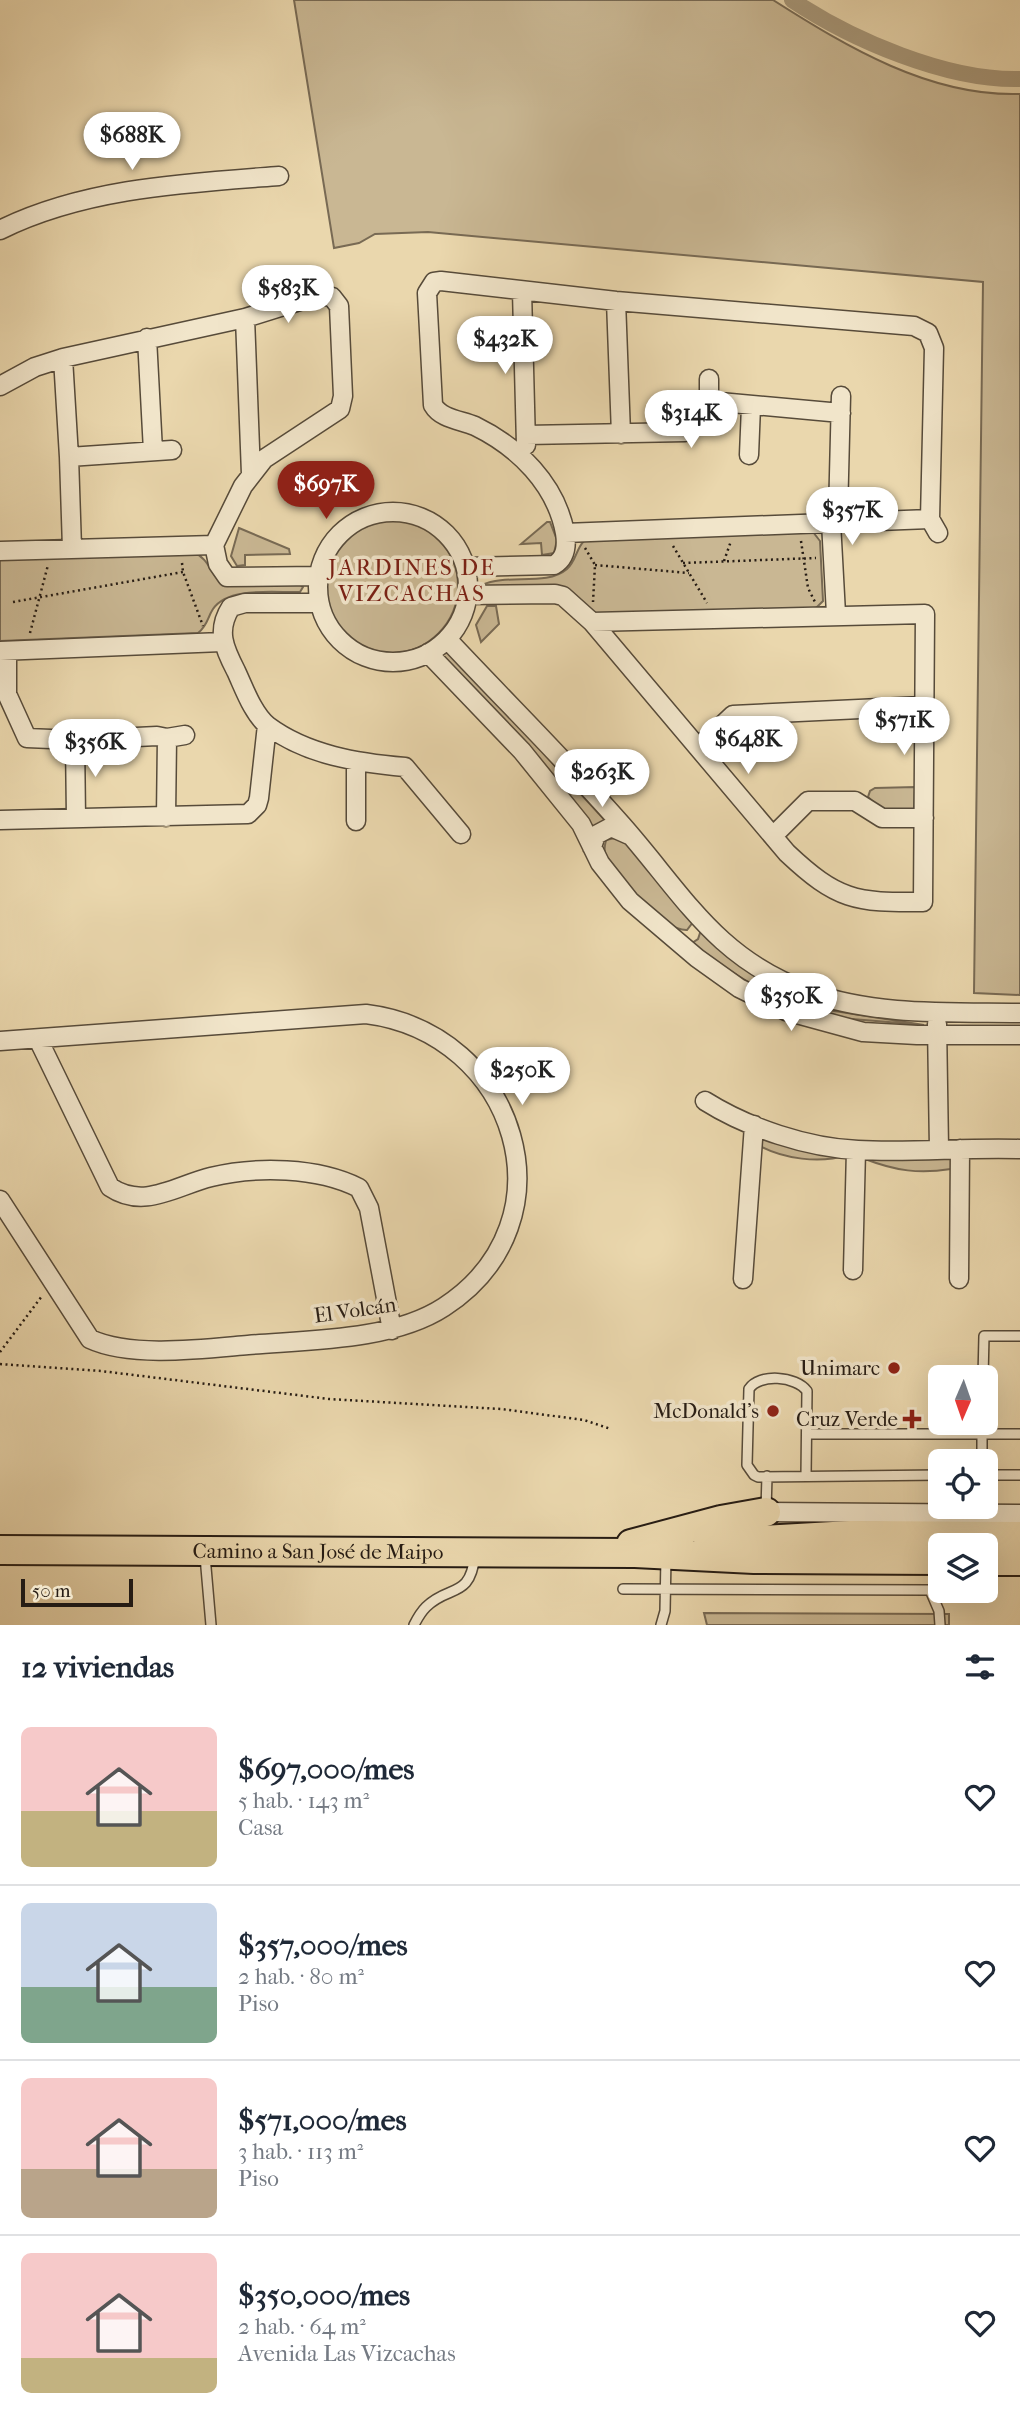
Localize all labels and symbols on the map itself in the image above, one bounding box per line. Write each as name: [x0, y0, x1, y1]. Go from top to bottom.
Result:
pin: $688K: [83, 113, 181, 172]
pin: $583K: [239, 266, 337, 325]
pin: $432K: [456, 316, 554, 376]
pin: $314K: [642, 391, 740, 450]
pin: $697K: [277, 462, 375, 521]
pin: $357K: [803, 488, 901, 547]
district label: JARDINES DE VIZCACHAS: [326, 554, 496, 607]
pin: $571K: [855, 698, 953, 757]
pin: $648K: [699, 716, 797, 776]
pin: $356K: [46, 720, 144, 779]
pin: $263K: [553, 750, 651, 809]
pin: $350K: [742, 974, 840, 1033]
pin: $250K: [473, 1048, 571, 1107]
street label: El Volcán: [312, 1292, 398, 1328]
place label: Unimarc: [800, 1356, 880, 1380]
marker: Unimarc: [886, 1360, 902, 1376]
north arrow: [928, 1365, 998, 1435]
place label: McDonald's: [653, 1399, 759, 1423]
marker: McDonald's: [765, 1403, 781, 1419]
place label: Cruz Verde: [796, 1407, 898, 1431]
marker: Cruz Verde: [904, 1411, 920, 1427]
street label: Camino a San José de Maipo: [193, 1539, 443, 1564]
scale bar: [21, 1576, 133, 1608]

